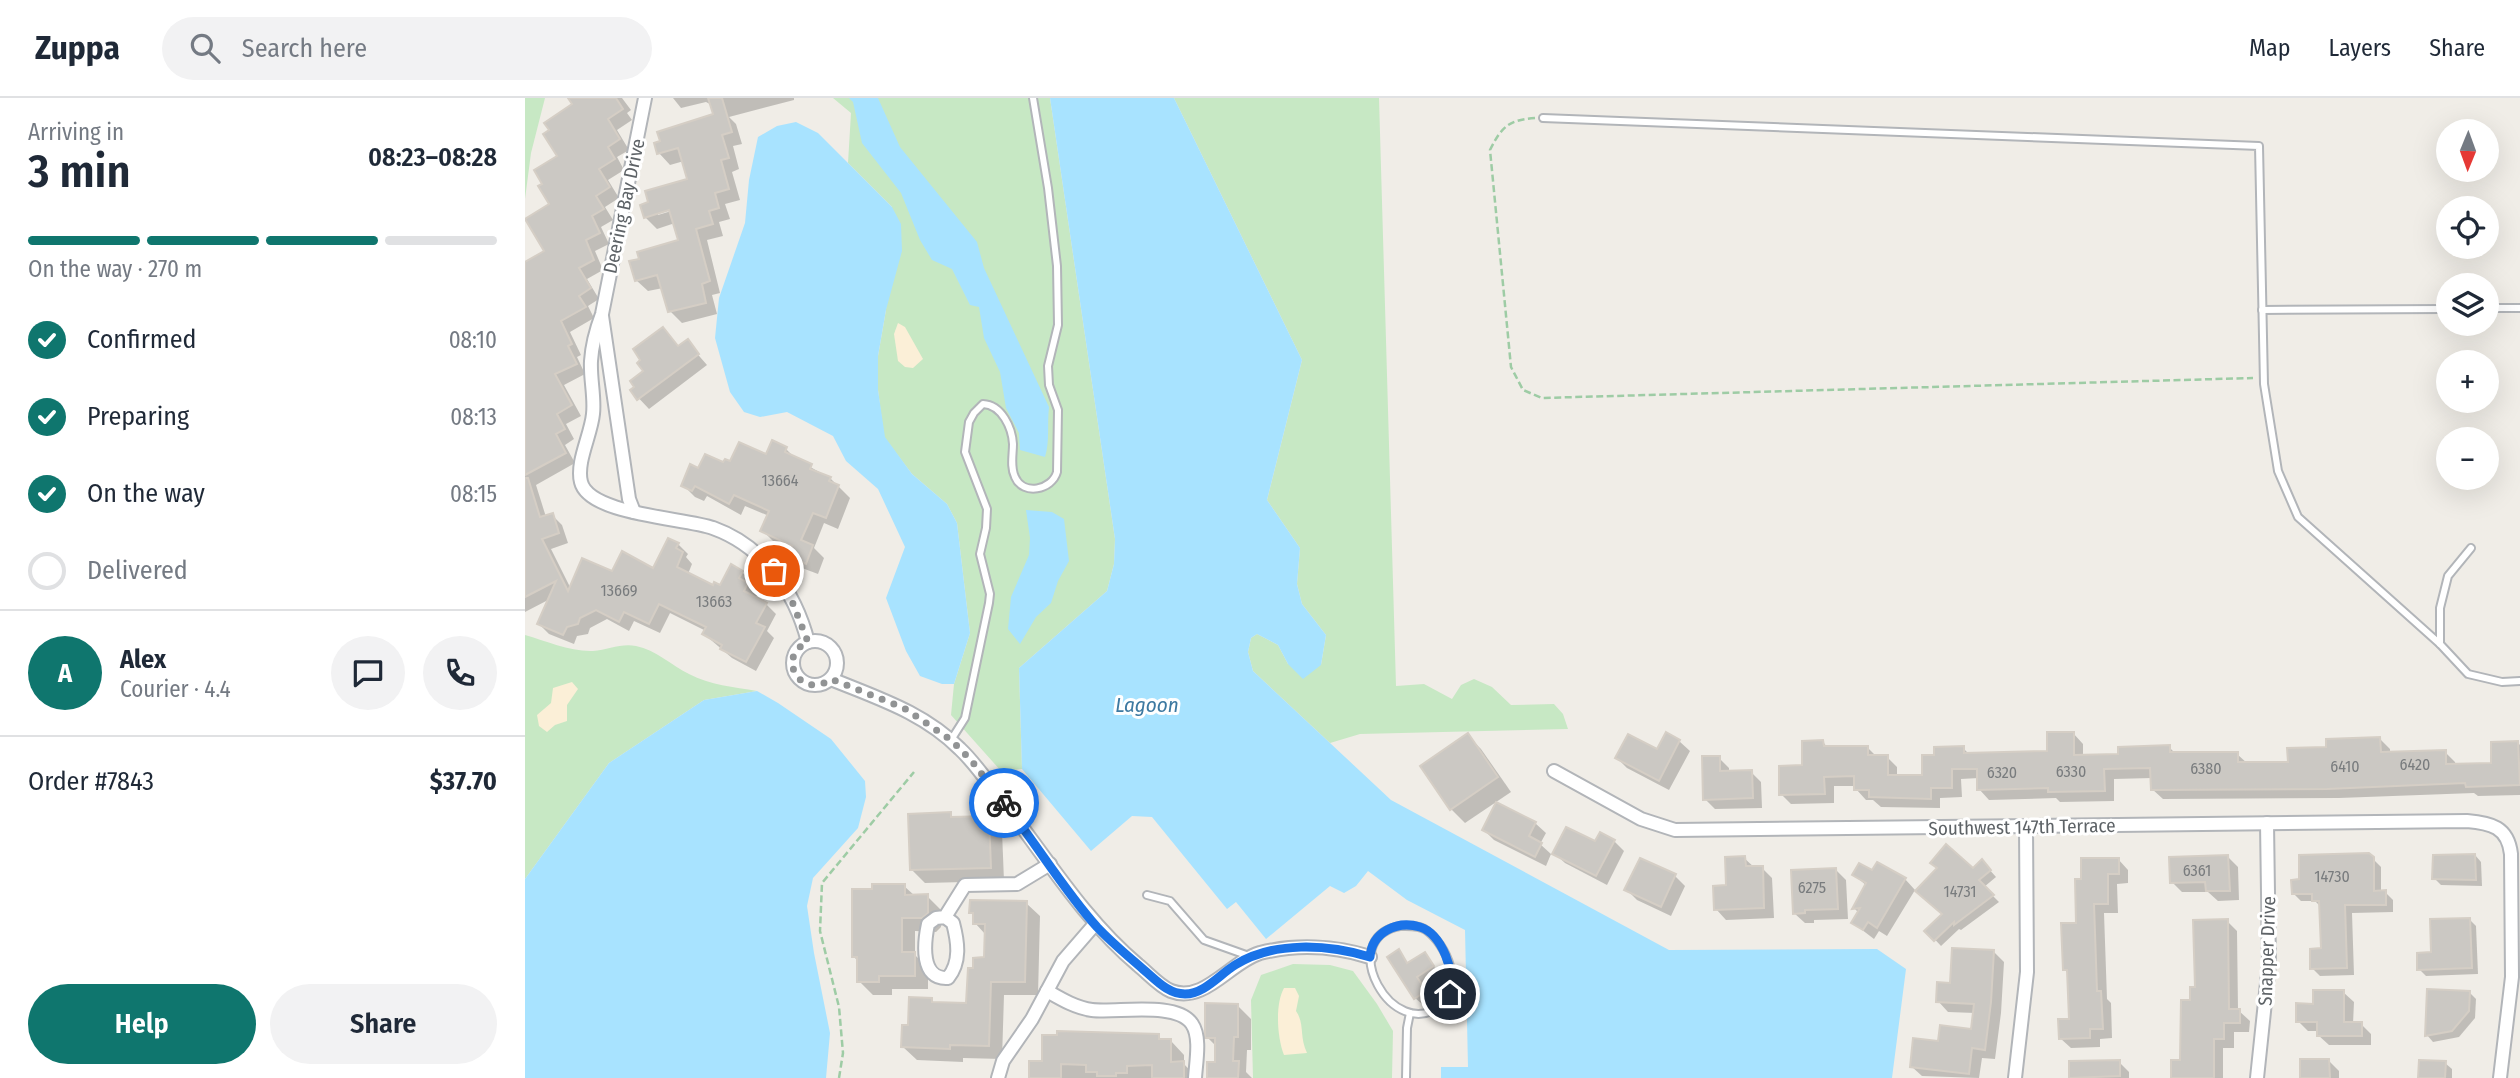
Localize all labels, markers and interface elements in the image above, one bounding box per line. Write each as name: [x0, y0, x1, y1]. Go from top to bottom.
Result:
search box: [162, 17, 652, 80]
text: Zuppa: [35, 28, 120, 68]
icon: search: [186, 29, 224, 67]
text: Search here: [242, 33, 367, 64]
text: Map: [2249, 34, 2291, 62]
text: Layers: [2329, 34, 2391, 62]
text: Share: [2429, 34, 2485, 62]
text: Arriving in: [28, 118, 124, 146]
north arrow: [2436, 119, 2499, 182]
map controls: [2436, 119, 2499, 490]
street label: Deering Bay Drive: [598, 136, 650, 276]
text: 08:23–08:28: [368, 142, 497, 173]
text: 3 min: [28, 144, 131, 199]
button: locate: [2436, 196, 2499, 259]
text: On the way · 270 m: [28, 255, 202, 283]
button: layers: [2436, 273, 2499, 336]
icon: check: [28, 321, 66, 359]
text: Confirmed: [87, 324, 197, 355]
text: 08:10: [449, 326, 497, 354]
button: +: [2436, 350, 2499, 413]
icon: check: [28, 398, 66, 436]
text: Preparing: [87, 401, 189, 432]
text: 08:13: [450, 403, 497, 431]
button: −: [2436, 427, 2499, 490]
house number: 13664: [761, 471, 799, 490]
icon: check: [28, 475, 66, 513]
text: On the way: [87, 478, 205, 509]
text: 08:15: [450, 480, 497, 508]
pin: [744, 541, 804, 601]
icon: bag: [755, 552, 793, 590]
text: Delivered: [87, 555, 188, 586]
house number: 13669: [601, 581, 638, 600]
house number: 13663: [696, 592, 732, 611]
button: chat: [331, 636, 405, 710]
button: phone: [423, 636, 497, 710]
text: Alex: [120, 644, 166, 675]
text: A: [58, 658, 72, 689]
text: Courier · 4.4: [120, 675, 231, 703]
water label: Lagoon: [1115, 692, 1179, 718]
house number: 6420: [2400, 755, 2430, 774]
house number: 6410: [2330, 757, 2360, 776]
house number: 6380: [2190, 759, 2222, 778]
house number: 6330: [2056, 762, 2086, 781]
house number: 6320: [1987, 763, 2017, 782]
text: Order #7843: [28, 766, 154, 797]
text: $37.70: [430, 766, 497, 797]
courier: [969, 768, 1039, 838]
icon: bike: [985, 784, 1023, 822]
street label: Southwest 147th Terrace: [1928, 814, 2116, 840]
house number: 6361: [2183, 861, 2211, 880]
house number: 14730: [2314, 867, 2350, 886]
house number: 6275: [1798, 878, 1826, 897]
house number: 14731: [1943, 882, 1977, 901]
street label: Snapper Drive: [2254, 896, 2280, 1006]
pin: [1420, 964, 1480, 1024]
icon: home: [1431, 975, 1469, 1013]
button: Help: [28, 984, 256, 1064]
button: Share: [270, 984, 497, 1064]

